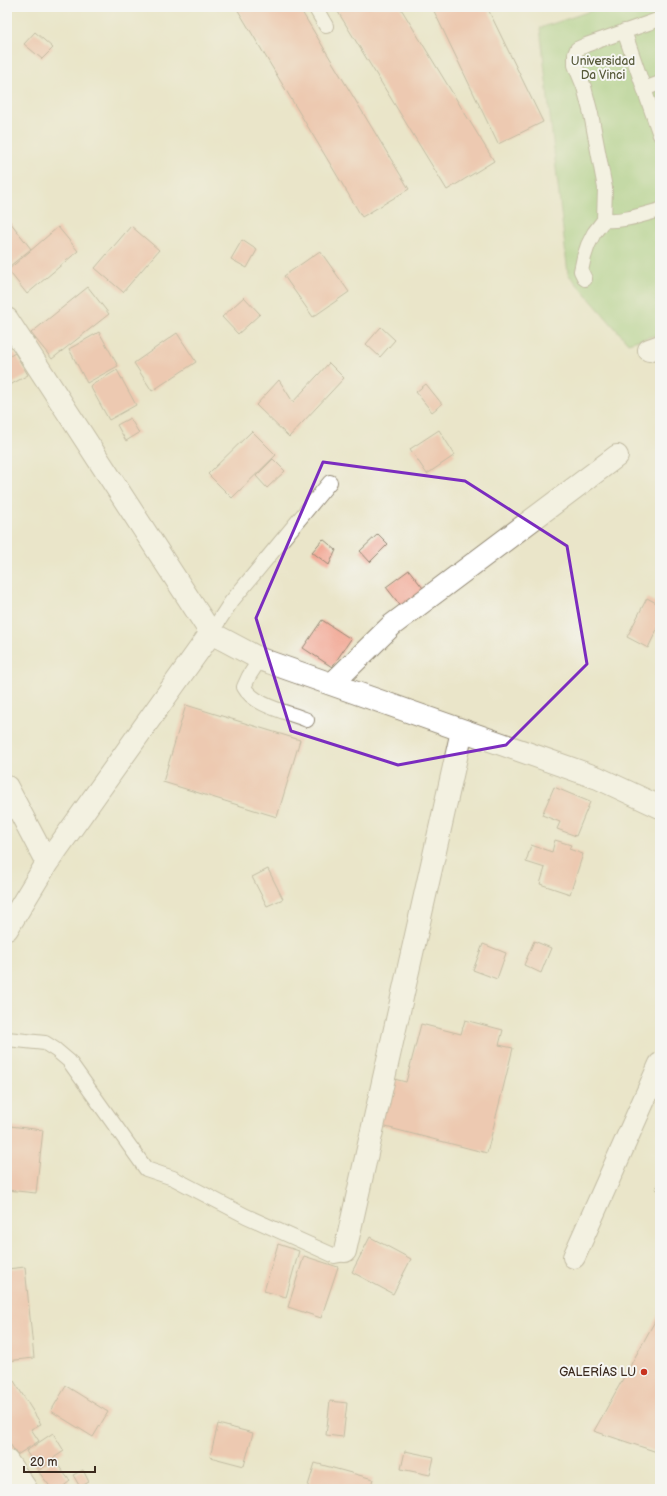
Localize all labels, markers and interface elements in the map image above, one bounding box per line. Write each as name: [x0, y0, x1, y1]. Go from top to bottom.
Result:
park label: Universidad Da Vinci: [571, 54, 635, 83]
place label: GALERÍAS LU: [559, 1363, 636, 1380]
marker: GALERÍAS LU: [639, 1367, 649, 1377]
scale bar: [24, 1448, 95, 1474]
text: 20 m: [30, 1455, 57, 1470]

